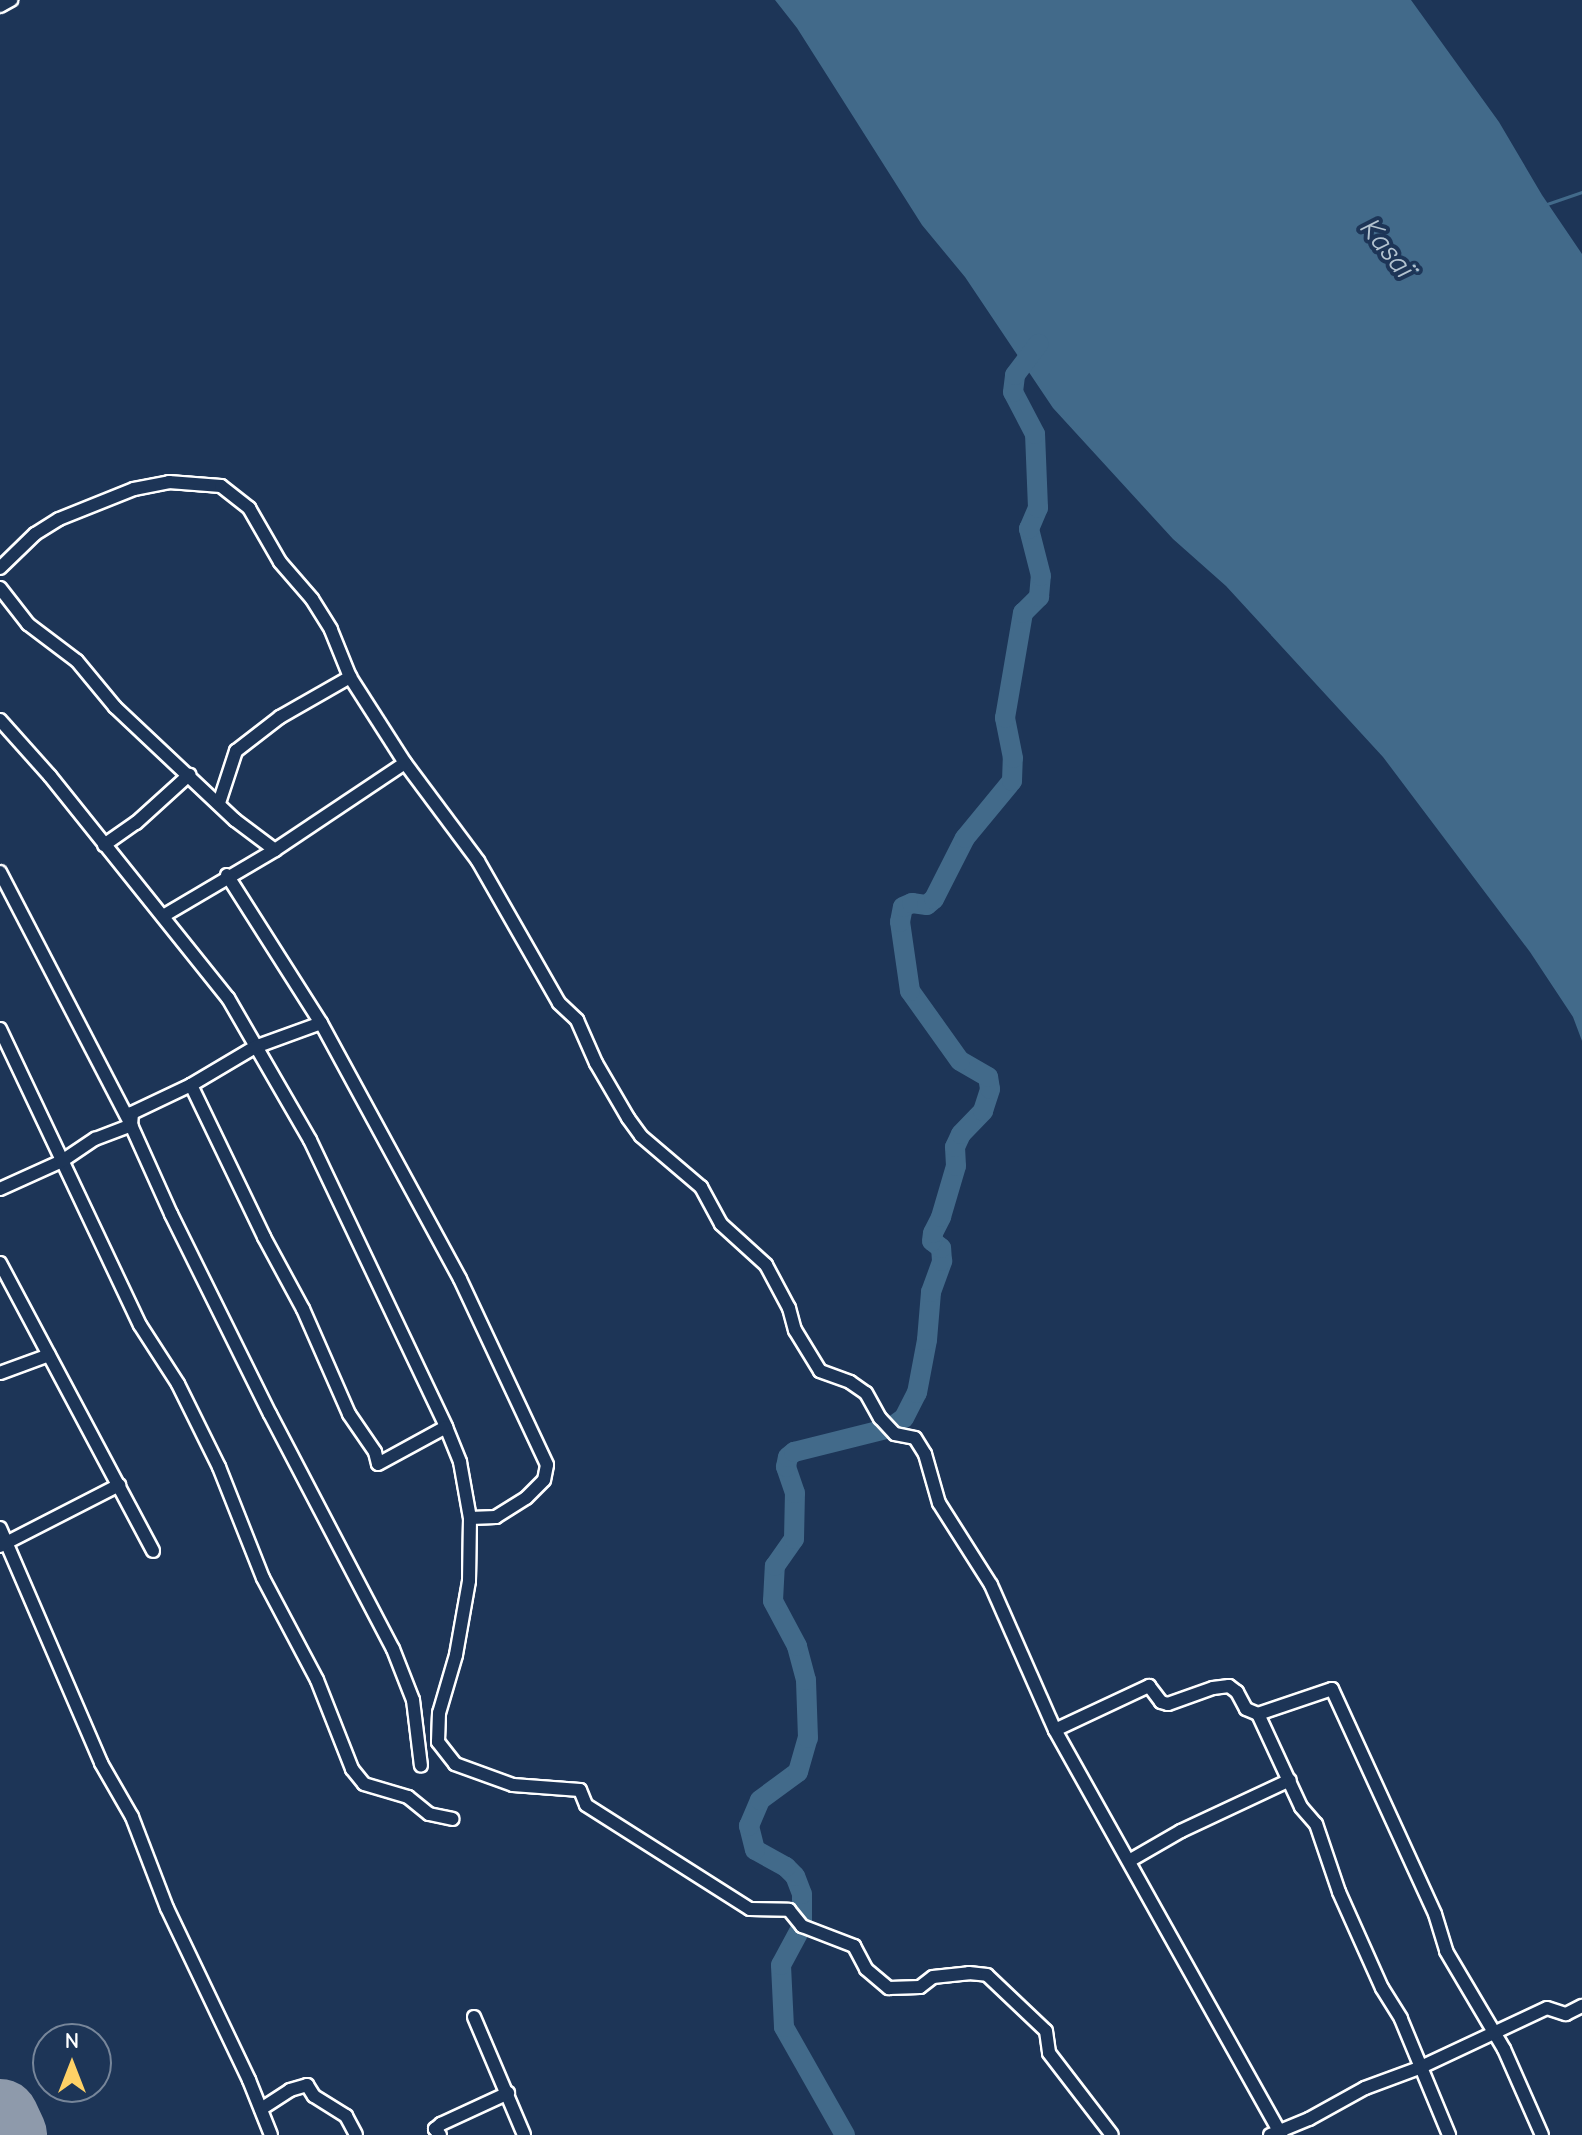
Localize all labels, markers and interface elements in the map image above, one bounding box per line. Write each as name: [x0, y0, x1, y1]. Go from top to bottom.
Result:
water label: Kasaï: [1352, 212, 1422, 286]
north arrow: [32, 2023, 112, 2103]
text: N: [65, 2028, 79, 2054]

